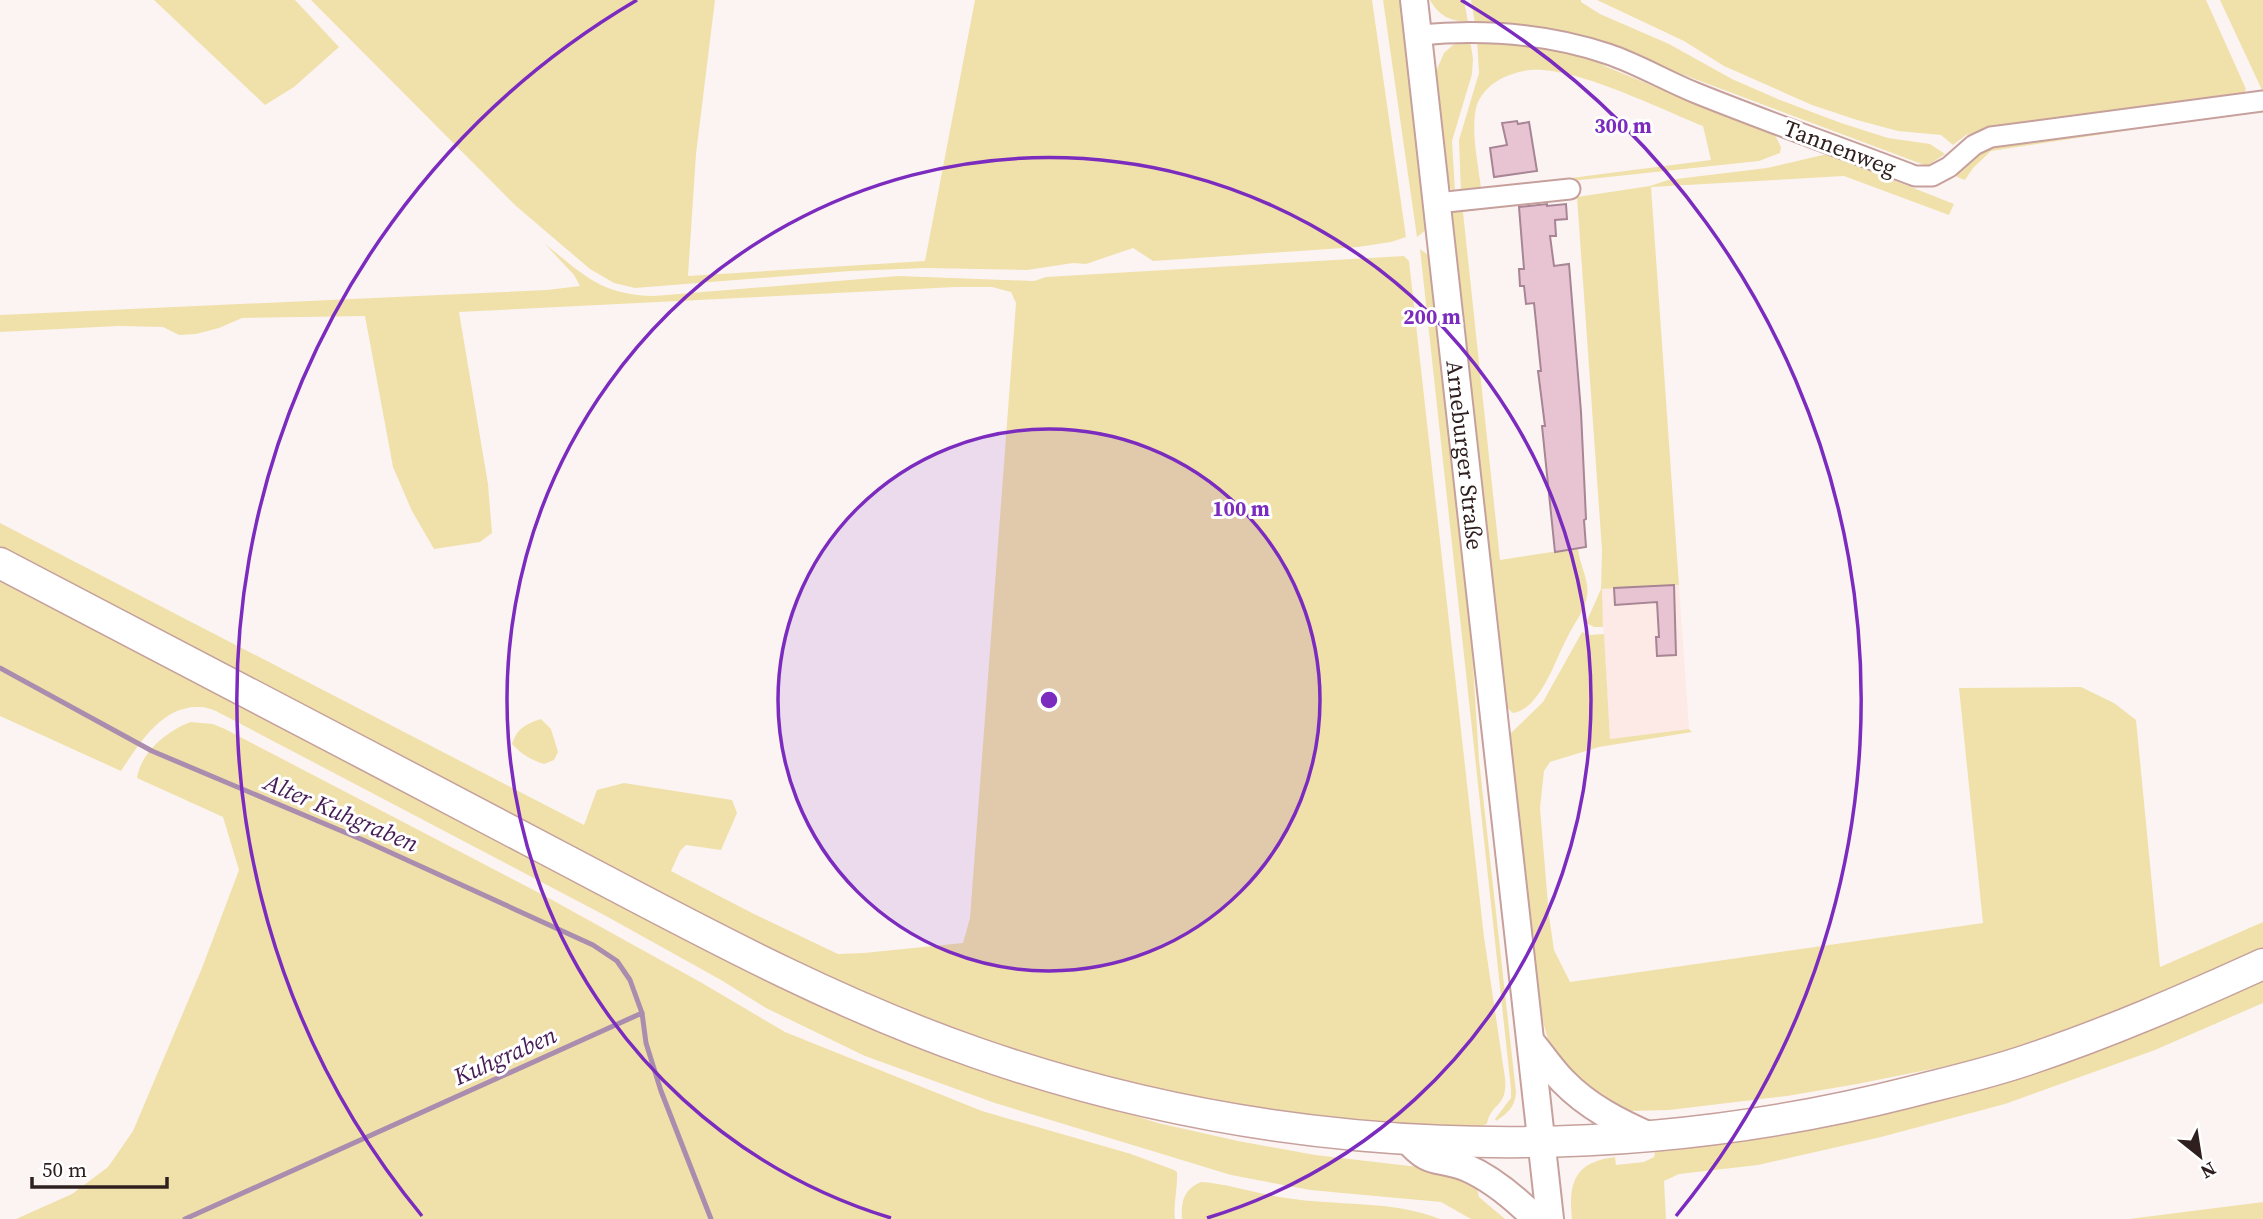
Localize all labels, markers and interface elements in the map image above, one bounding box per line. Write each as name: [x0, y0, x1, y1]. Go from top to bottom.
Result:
text: 300 m: [1594, 111, 1652, 140]
street label: Tannenweg: [1779, 112, 1901, 184]
text: 200 m: [1403, 302, 1461, 331]
street label: Arneburger Straße: [1438, 359, 1491, 552]
text: 100 m: [1212, 494, 1270, 523]
centre of rings: [1037, 688, 1061, 712]
water label: Alter Kuhgraben: [257, 764, 424, 860]
water label: Kuhgraben: [447, 1018, 562, 1093]
north arrow: [2165, 1121, 2235, 1191]
scale bar: [32, 1146, 166, 1190]
text: 50 m: [42, 1155, 87, 1184]
text: N: [2196, 1156, 2221, 1186]

